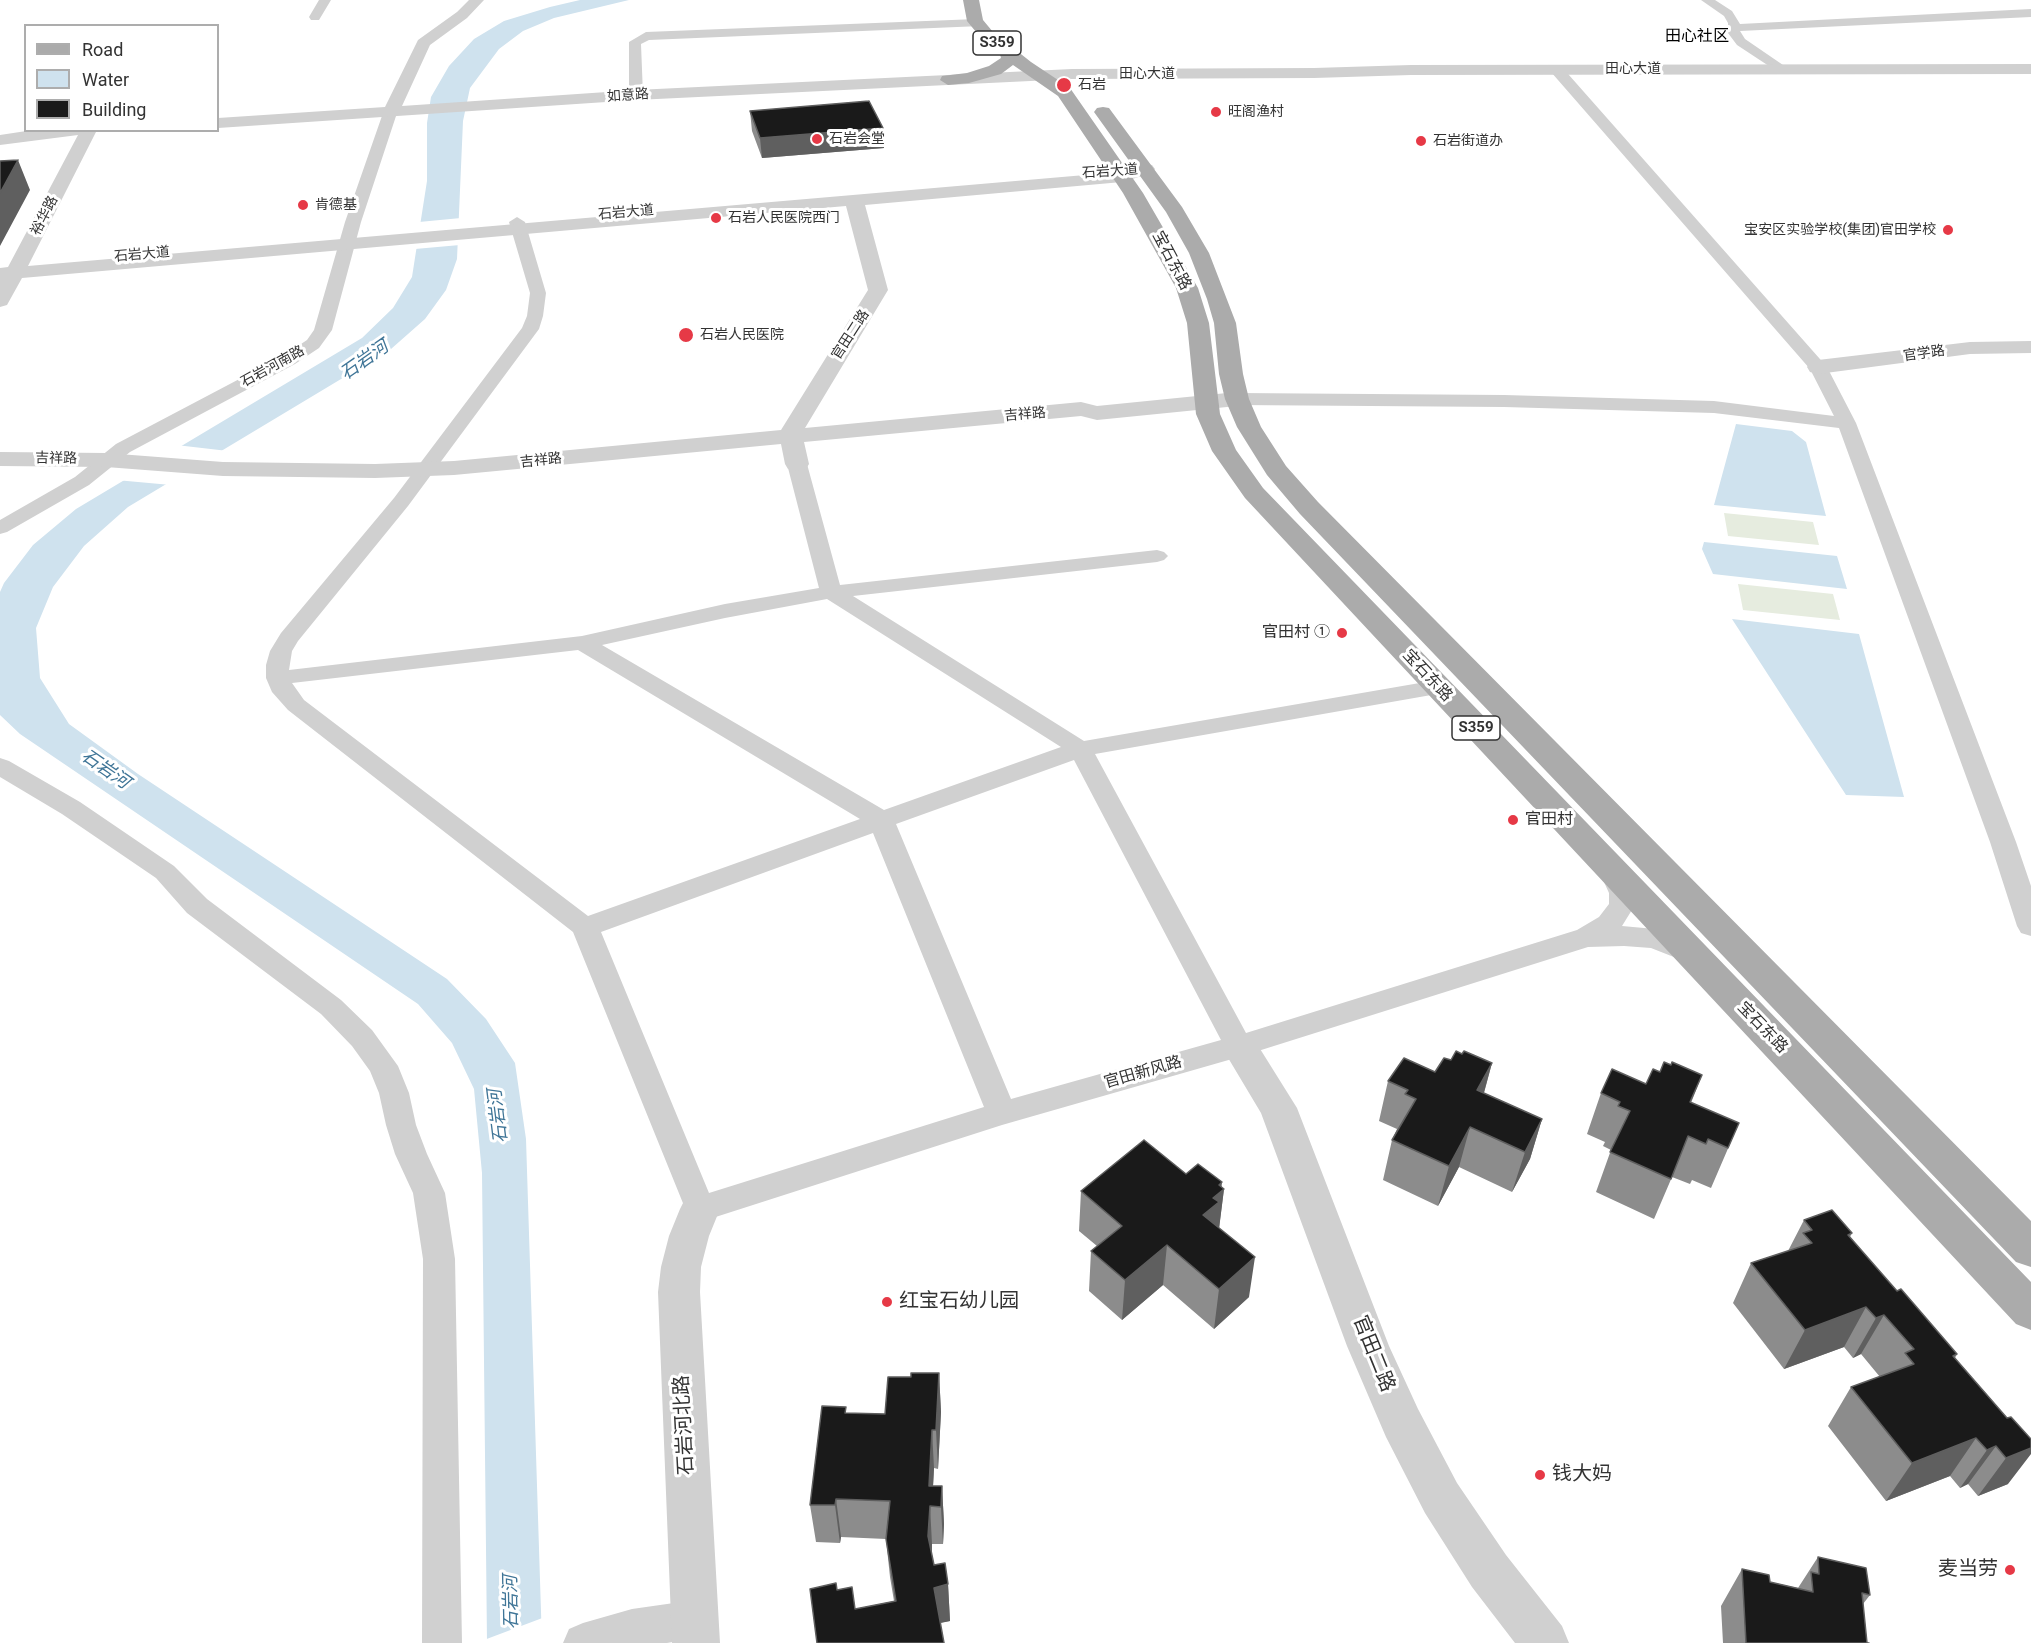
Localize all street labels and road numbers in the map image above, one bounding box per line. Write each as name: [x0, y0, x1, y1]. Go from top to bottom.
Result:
road number: S359: [973, 31, 1021, 55]
street label: 田心大道: [1605, 61, 1661, 77]
street label: 田心大道: [1119, 66, 1175, 82]
street label: 如意路: [606, 86, 650, 106]
street label: 石岩大道: [1081, 162, 1139, 182]
street label: 裕华路: [28, 193, 62, 239]
street label: 石岩大道: [597, 202, 655, 224]
street label: 宝石东路: [1148, 228, 1194, 294]
street label: 石岩大道: [113, 244, 171, 266]
street label: 官田二路: [829, 307, 873, 363]
street label: 石岩河南路: [238, 343, 308, 391]
street label: 官学路: [1902, 343, 1946, 365]
street label: 吉祥路: [1003, 405, 1047, 425]
street label: 吉祥路: [35, 450, 77, 468]
street label: 吉祥路: [519, 450, 563, 472]
street label: 宝石东路: [1398, 646, 1456, 706]
road number: S359: [1452, 716, 1500, 740]
street label: 宝石东路: [1733, 998, 1791, 1058]
street label: 官田新风路: [1102, 1053, 1184, 1093]
street label: 官田二路: [1347, 1312, 1399, 1396]
street label: 石岩河北路: [670, 1374, 700, 1476]

